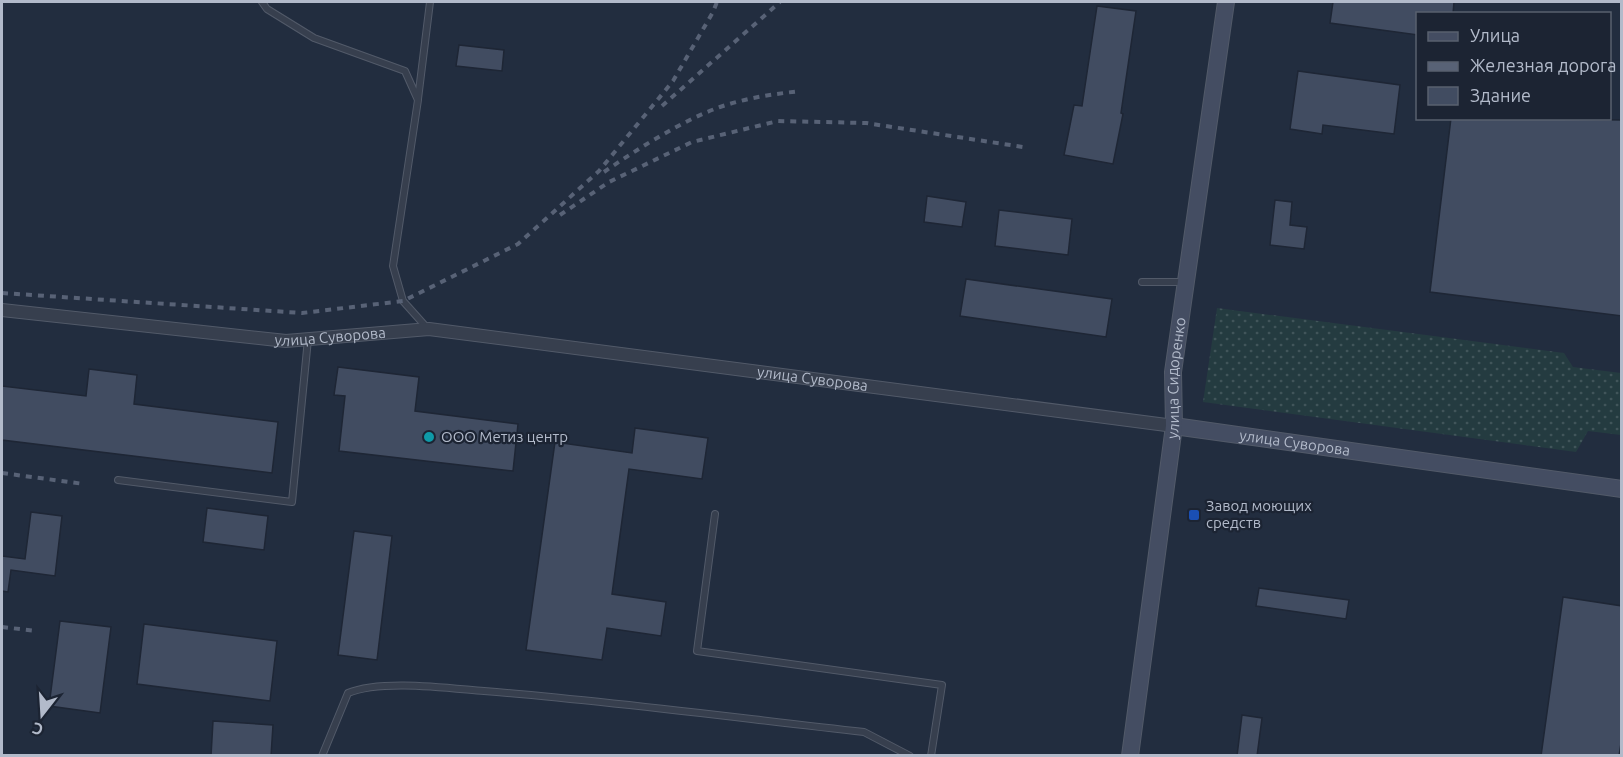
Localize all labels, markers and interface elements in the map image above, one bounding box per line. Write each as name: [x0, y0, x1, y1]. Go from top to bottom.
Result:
legend: [1416, 12, 1611, 120]
text: Улица: [1470, 25, 1520, 45]
text: Железная дорога: [1470, 55, 1617, 75]
text: Здание: [1470, 85, 1531, 105]
street label: улица Сидоренко: [1163, 316, 1189, 440]
street label: улица Суворова: [274, 324, 386, 349]
street label: улица Суворова: [756, 363, 869, 394]
street label: улица Суворова: [1238, 426, 1351, 459]
place label: ООО Метиз центр: [441, 428, 568, 445]
marker: ООО Метиз центр: [422, 430, 436, 444]
place label: Завод моющих средств: [1206, 497, 1312, 531]
marker: Завод моющих средств: [1187, 508, 1201, 522]
north arrow: [12, 685, 72, 745]
text: С: [30, 719, 45, 739]

